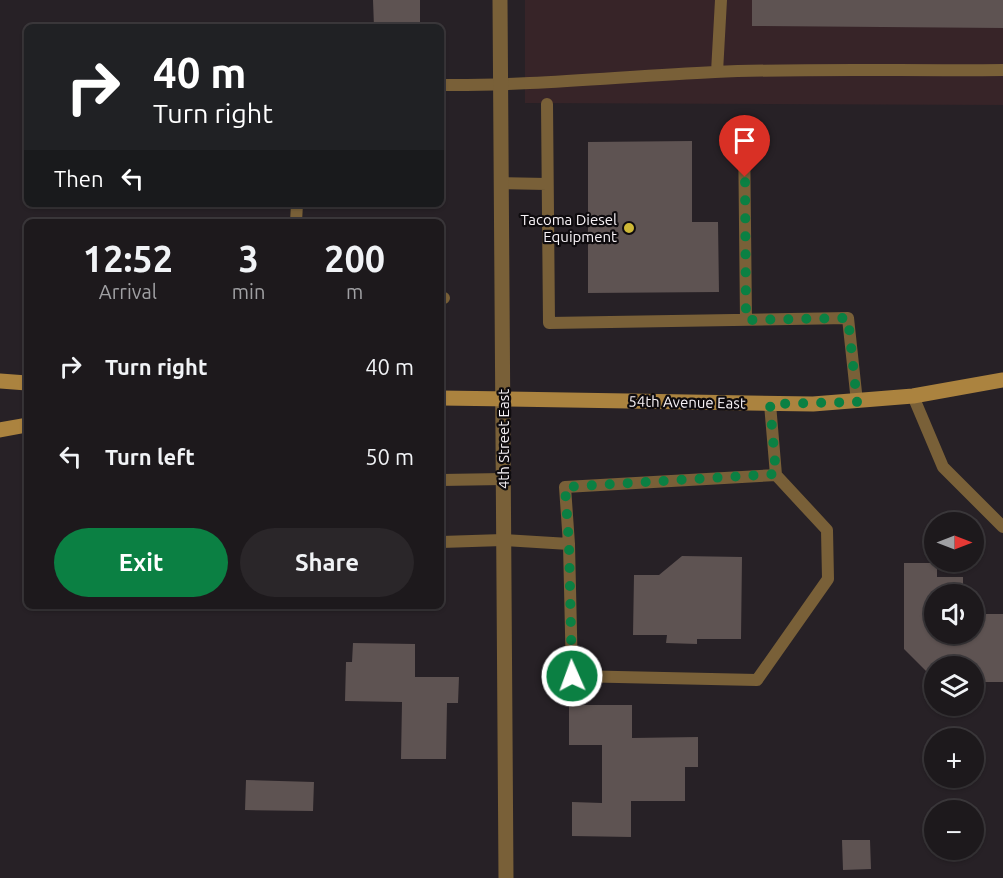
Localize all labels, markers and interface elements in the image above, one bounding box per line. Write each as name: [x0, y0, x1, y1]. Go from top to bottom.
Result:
icon: right: [54, 48, 132, 126]
text: 40 m: [153, 49, 247, 96]
text: Turn right: [153, 98, 273, 128]
pin: [719, 115, 770, 177]
icon: arrive: [728, 124, 761, 157]
icon: left: [116, 162, 149, 195]
text: Then: [54, 166, 104, 191]
place label: Tacoma Diesel Equipment: [521, 211, 617, 245]
marker: Tacoma Diesel Equipment: [622, 221, 636, 235]
text: 12:52: [83, 238, 173, 279]
text: 3: [238, 238, 259, 279]
text: 200: [324, 238, 385, 279]
text: Arrival: [99, 280, 157, 303]
text: min: [232, 280, 265, 303]
text: m: [346, 280, 363, 303]
icon: right: [54, 350, 87, 383]
text: Turn right: [105, 354, 207, 379]
text: 40 m: [365, 354, 414, 379]
street label: 4th Street East: [495, 389, 512, 489]
street label: 54th Avenue East: [628, 392, 746, 412]
icon: left: [54, 440, 87, 473]
text: Turn left: [105, 444, 195, 469]
text: 50 m: [365, 444, 414, 469]
north arrow: [924, 512, 984, 572]
map controls: [924, 512, 984, 860]
button: Exit: [54, 528, 228, 597]
button: Share: [240, 528, 414, 597]
button: sound: [924, 584, 984, 644]
position arrow: [540, 644, 604, 708]
button: layers: [924, 656, 984, 716]
button: +: [924, 728, 984, 788]
button: −: [924, 800, 984, 860]

